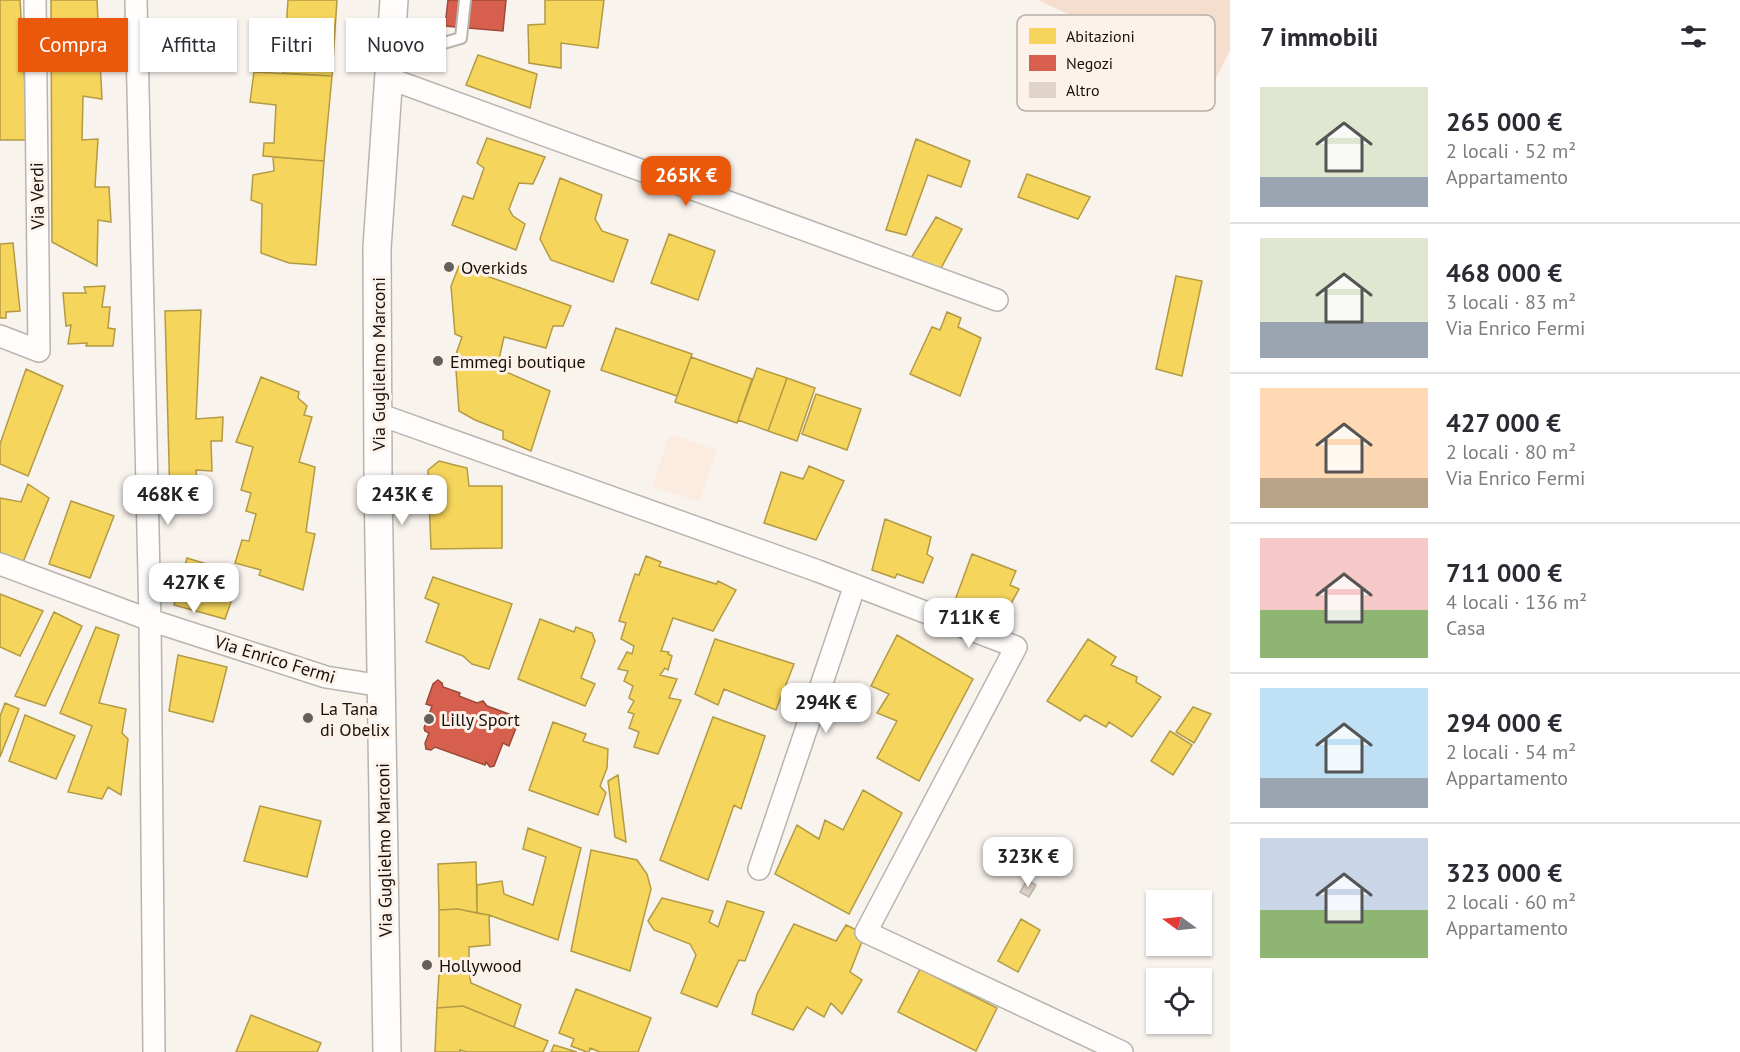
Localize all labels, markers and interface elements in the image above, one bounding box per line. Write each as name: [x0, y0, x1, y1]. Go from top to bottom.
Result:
legend: [1017, 15, 1215, 111]
chip: Compra: [18, 18, 128, 72]
chip: Affitta: [140, 18, 237, 72]
chip: Filtri: [249, 18, 334, 72]
chip: Nuovo: [346, 18, 446, 72]
text: 7 immobili: [1260, 20, 1378, 53]
icon: filters: [1677, 20, 1710, 53]
text: Abitazioni: [1066, 26, 1135, 46]
text: Negozi: [1066, 53, 1113, 73]
text: Altro: [1066, 80, 1099, 100]
text: 265 000 €: [1446, 105, 1562, 138]
icon: home: [1308, 111, 1380, 183]
text: 2 locali · 52 m²: [1446, 138, 1576, 164]
pin: 265K €: [637, 156, 735, 207]
street label: Via Verdi: [25, 162, 49, 231]
text: 265K €: [655, 162, 717, 188]
text: Appartamento: [1446, 164, 1568, 190]
place label: Overkids: [461, 256, 527, 279]
text: 468 000 €: [1446, 256, 1562, 289]
marker: Overkids: [442, 260, 456, 274]
icon: home: [1308, 262, 1380, 334]
street label: Via Guglielmo Marconi: [367, 277, 390, 452]
text: 3 locali · 83 m²: [1446, 289, 1576, 315]
text: Via Enrico Fermi: [1446, 315, 1585, 341]
place label: Emmegi boutique: [450, 350, 586, 373]
marker: Emmegi boutique: [431, 354, 445, 368]
text: 427 000 €: [1446, 406, 1561, 439]
icon: home: [1308, 412, 1380, 484]
text: 2 locali · 80 m²: [1446, 439, 1576, 465]
text: Via Enrico Fermi: [1446, 465, 1585, 491]
pin: 468K €: [119, 475, 217, 526]
pin: 243K €: [353, 475, 451, 526]
text: 468K €: [137, 481, 199, 507]
text: 243K €: [371, 481, 433, 507]
text: 711 000 €: [1446, 556, 1562, 589]
icon: home: [1308, 562, 1380, 634]
pin: 427K €: [145, 563, 243, 614]
text: 427K €: [163, 569, 225, 595]
text: 4 locali · 136 m²: [1446, 589, 1587, 615]
pin: 711K €: [920, 598, 1018, 649]
text: 711K €: [938, 604, 1000, 630]
text: Casa: [1446, 615, 1485, 641]
street label: Via Enrico Fermi: [211, 629, 338, 688]
pin: 294K €: [777, 683, 875, 734]
text: 294K €: [795, 689, 857, 715]
place label: La Tana di Obelix: [320, 697, 390, 741]
text: 294 000 €: [1446, 706, 1562, 739]
place label: Lilly Sport: [441, 708, 520, 731]
marker: La Tana di Obelix: [301, 711, 315, 725]
marker: Lilly Sport: [422, 712, 436, 726]
icon: home: [1308, 712, 1380, 784]
text: 2 locali · 54 m²: [1446, 739, 1576, 765]
street label: Via Guglielmo Marconi: [371, 763, 397, 938]
text: Appartamento: [1446, 765, 1568, 791]
pin: 323K €: [979, 837, 1077, 888]
text: 323K €: [997, 843, 1059, 869]
text: 323 000 €: [1446, 856, 1562, 889]
icon: home: [1308, 862, 1380, 934]
text: 2 locali · 60 m²: [1446, 889, 1576, 915]
north arrow: [1146, 890, 1212, 956]
map controls: [1146, 890, 1212, 1034]
text: Appartamento: [1446, 915, 1568, 941]
place label: Hollywood: [439, 954, 522, 977]
marker: Hollywood: [420, 958, 434, 972]
button: locate: [1146, 968, 1212, 1034]

